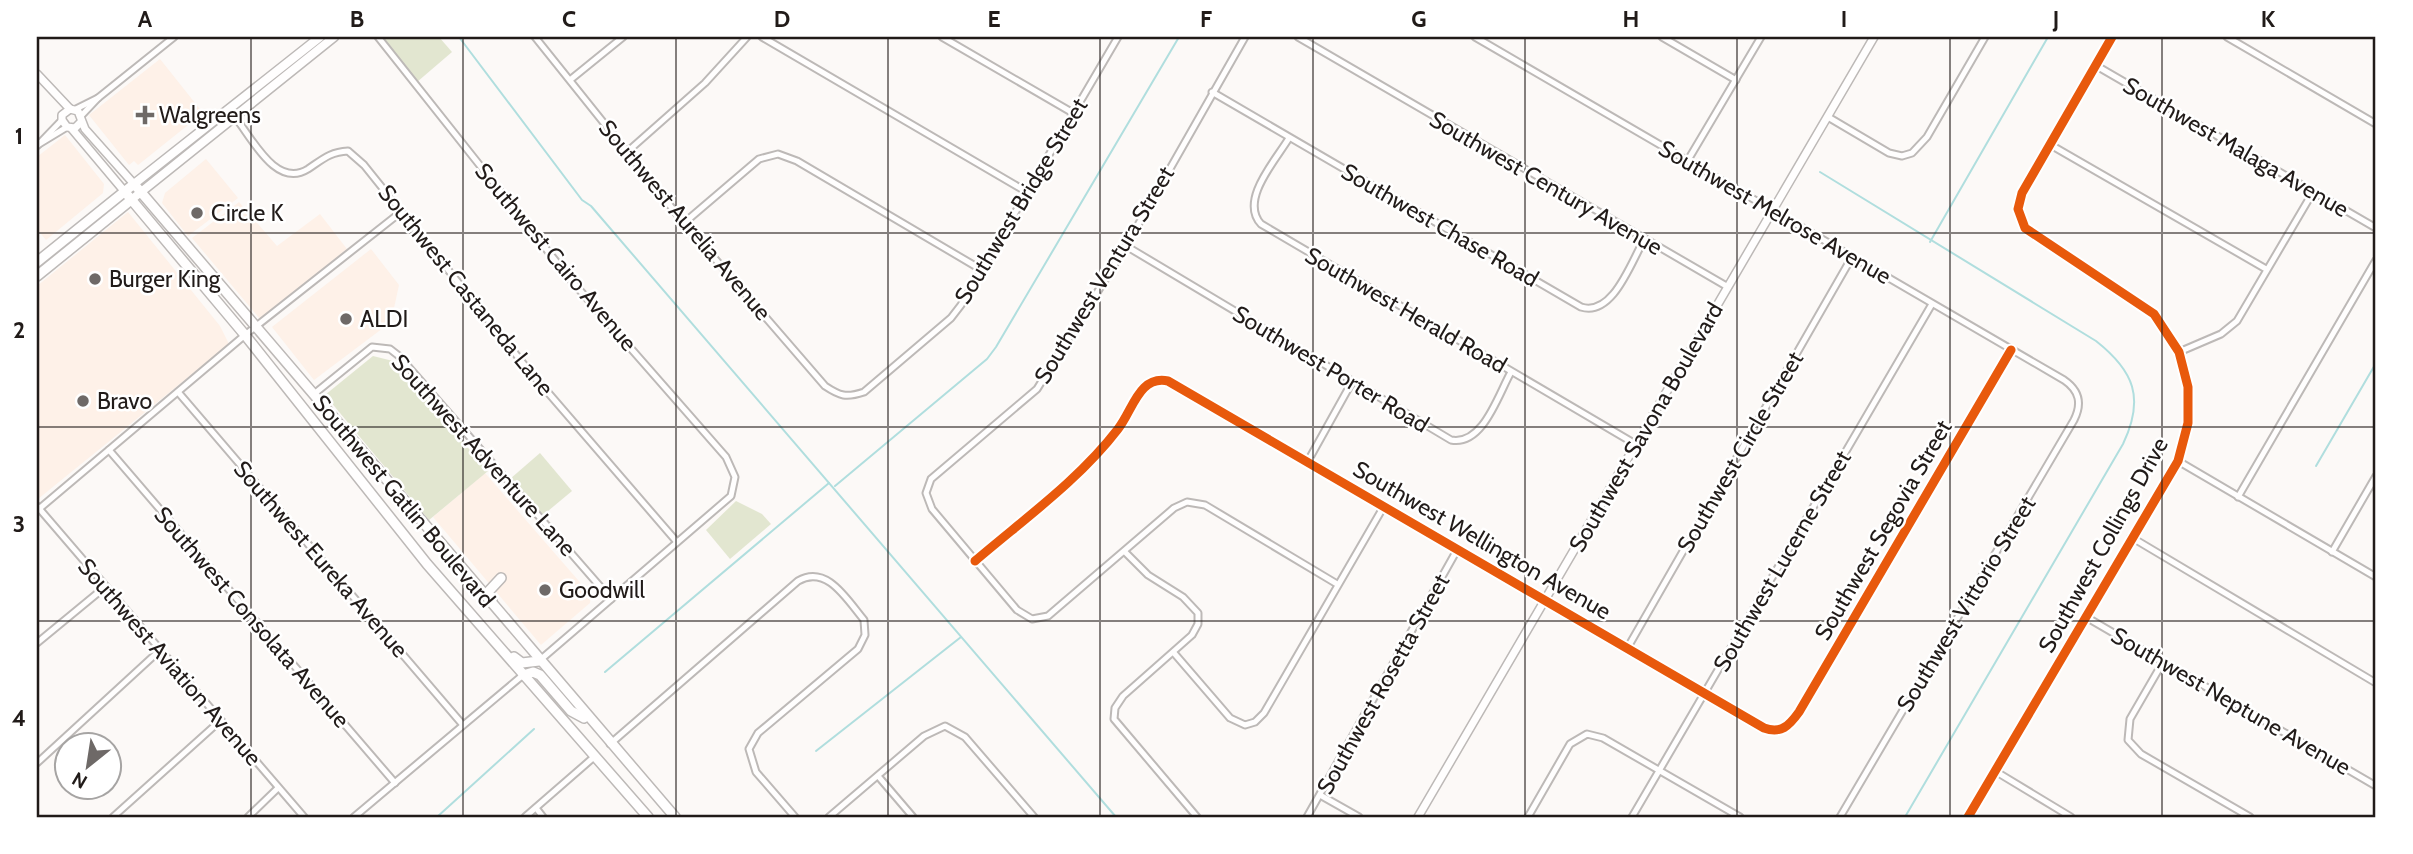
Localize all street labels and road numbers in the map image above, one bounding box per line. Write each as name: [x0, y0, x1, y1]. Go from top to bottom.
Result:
street label: Southwest Malaga Avenue: [2118, 71, 2354, 223]
street label: Southwest Bridge Street: [948, 93, 1094, 309]
street label: Southwest Century Avenue: [1425, 105, 1668, 261]
street label: Southwest Aurelia Avenue: [593, 114, 777, 326]
street label: Southwest Melrose Avenue: [1654, 134, 1896, 290]
street label: Southwest Cairo Avenue: [469, 157, 643, 357]
street label: Southwest Chase Road: [1336, 157, 1544, 293]
street label: Southwest Ventura Street: [1028, 161, 1180, 389]
street label: Southwest Castaneda Lane: [372, 179, 560, 401]
street label: Southwest Herald Road: [1300, 241, 1512, 379]
street label: Southwest Savona Boulevard: [1563, 297, 1729, 557]
street label: Southwest Porter Road: [1228, 299, 1434, 439]
street label: Southwest Circle Street: [1671, 346, 1809, 558]
street label: Southwest Adventure Lane: [386, 348, 582, 562]
street label: Southwest Gatlin Boulevard: [307, 389, 501, 613]
street label: Southwest Segovia Street: [1808, 415, 1958, 645]
street label: Southwest Collings Drive: [2032, 432, 2174, 658]
street label: Southwest Lucerne Street: [1707, 445, 1857, 677]
street label: Southwest Eureka Avenue: [228, 455, 414, 663]
street label: Southwest Wellington Avenue: [1348, 455, 1616, 625]
street label: Southwest Vittorio Street: [1891, 491, 2041, 717]
street label: Southwest Consolata Avenue: [148, 501, 356, 733]
street label: Southwest Aviation Avenue: [72, 553, 268, 772]
street label: Southwest Rosetta Street: [1311, 569, 1455, 799]
street label: Southwest Neptune Avenue: [2106, 621, 2356, 781]

